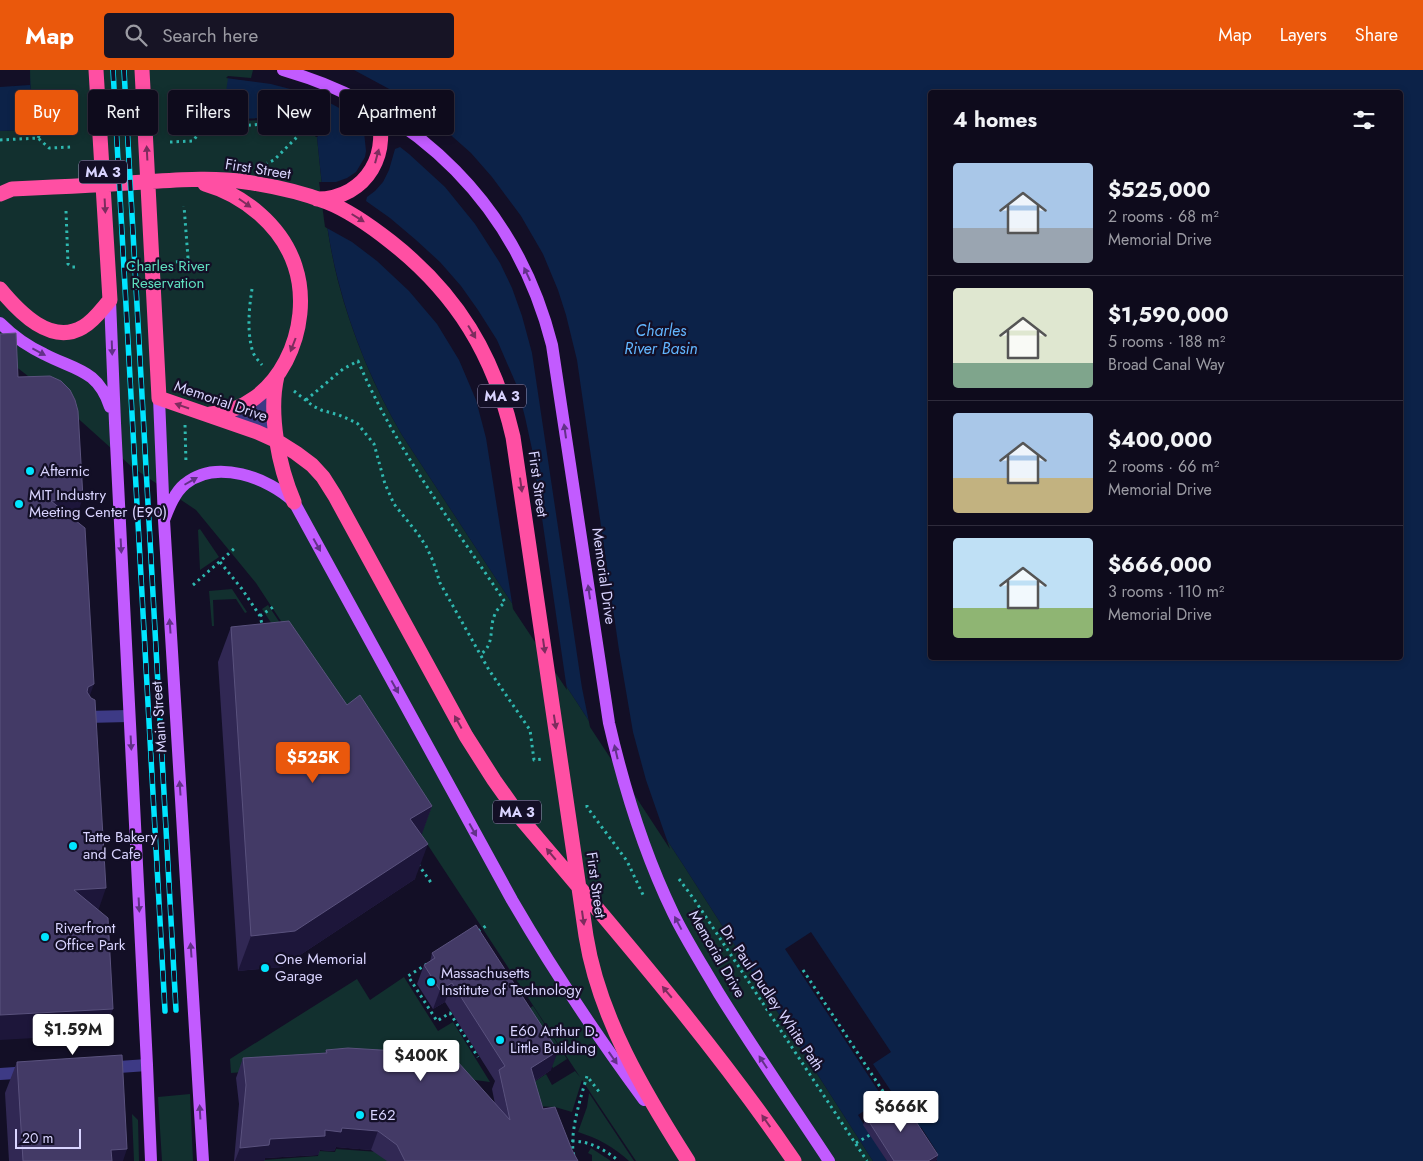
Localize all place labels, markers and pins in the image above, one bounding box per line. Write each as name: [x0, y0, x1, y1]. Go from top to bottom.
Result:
place label: Afternic: [40, 460, 90, 482]
marker: Afternic: [24, 465, 36, 477]
place label: MIT Industry Meeting Center (E90): [29, 484, 167, 523]
marker: MIT Industry Meeting Center (E90): [13, 498, 25, 510]
pin: $525K: [278, 742, 348, 784]
place label: Tatte Bakery and Cafe: [83, 826, 157, 865]
marker: Tatte Bakery and Cafe: [67, 840, 79, 852]
place label: Riverfront Office Park: [55, 917, 126, 956]
marker: Riverfront Office Park: [39, 931, 51, 943]
place label: One Memorial Garage: [275, 948, 366, 987]
marker: One Memorial Garage: [259, 962, 271, 974]
place label: Massachusetts Institute of Technology: [441, 962, 582, 1001]
marker: Massachusetts Institute of Technology: [425, 976, 437, 988]
pin: $1.59M: [32, 1014, 114, 1056]
place label: E60 Arthur D. Little Building: [510, 1020, 599, 1059]
marker: E60 Arthur D. Little Building: [494, 1034, 506, 1046]
pin: $400K: [386, 1040, 456, 1082]
pin: $666K: [866, 1090, 936, 1133]
place label: E62: [370, 1104, 395, 1126]
marker: E62: [354, 1109, 366, 1121]

